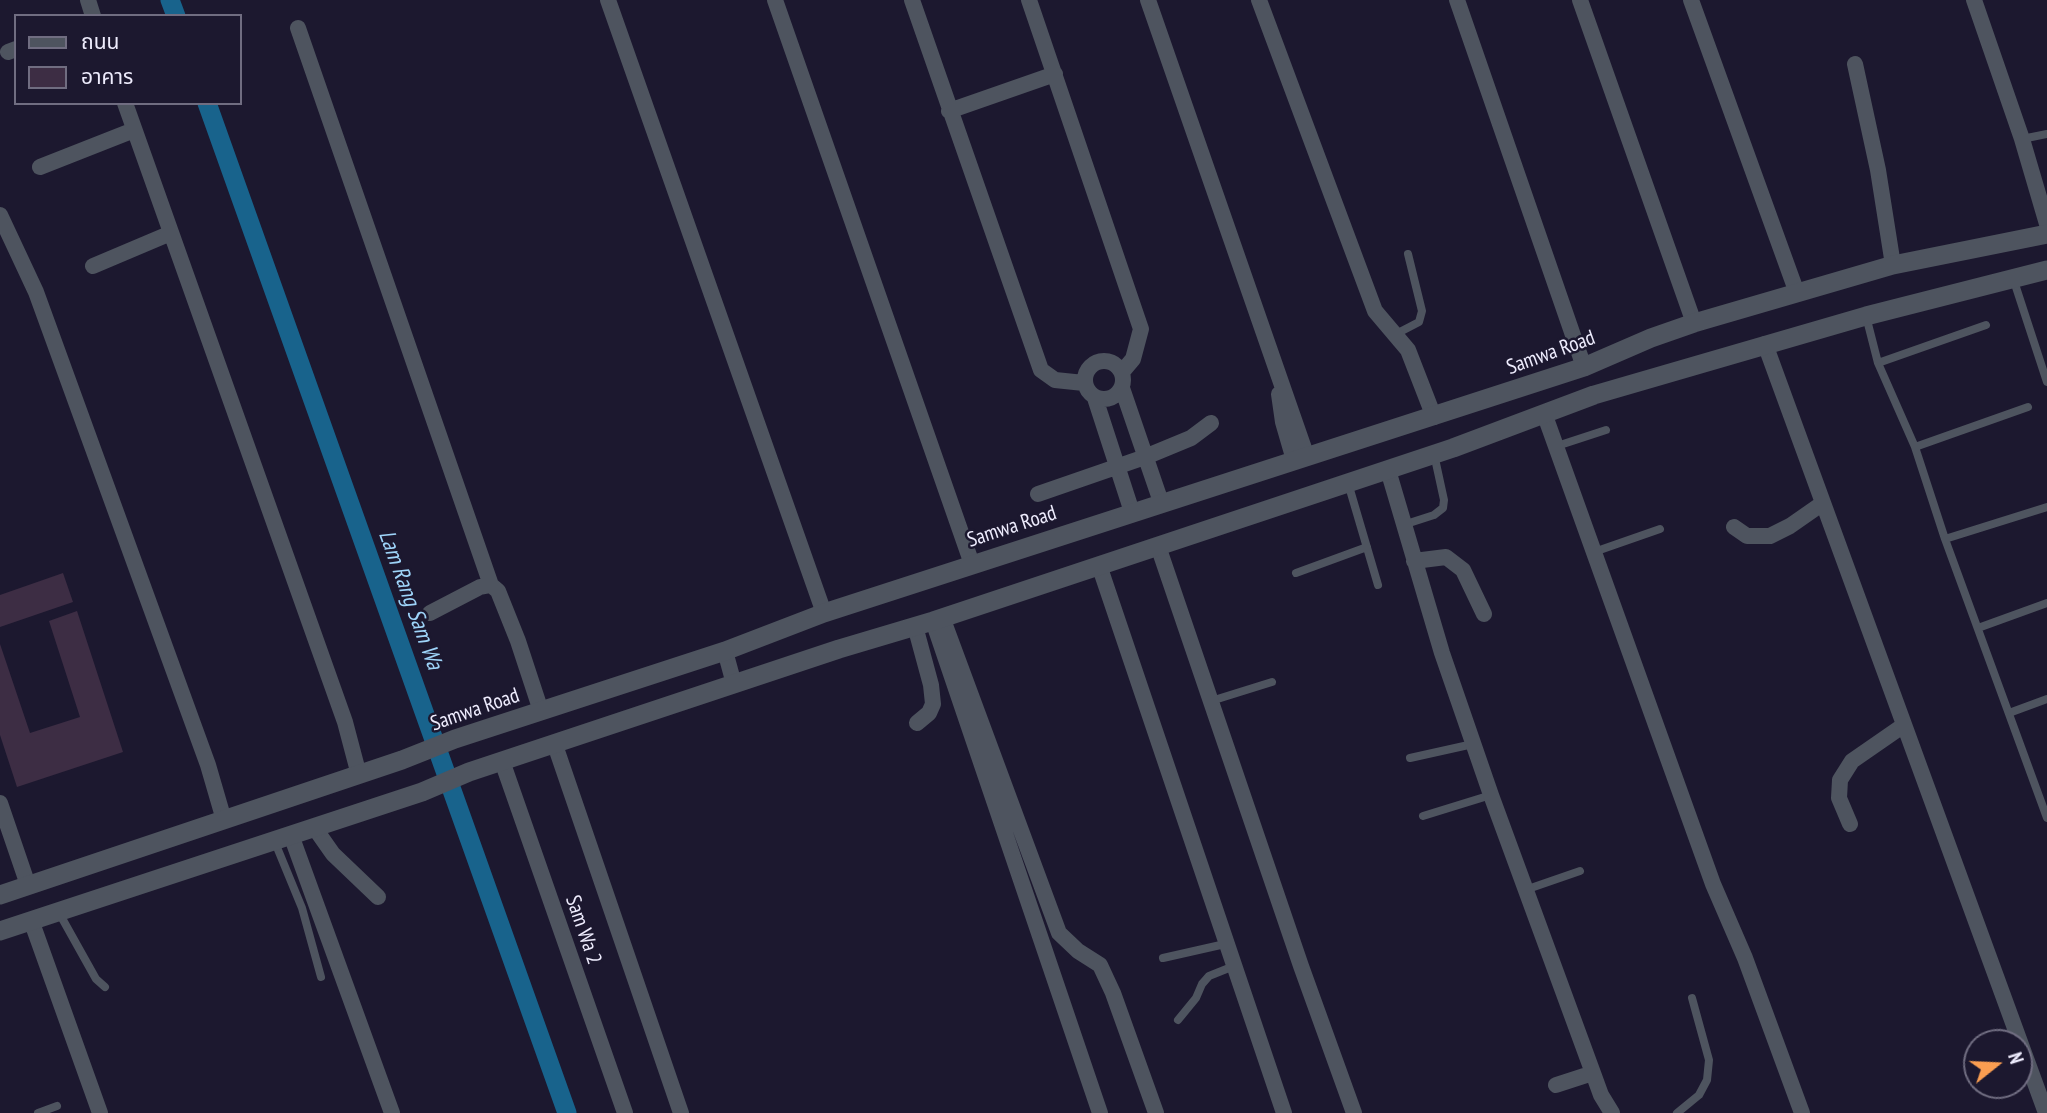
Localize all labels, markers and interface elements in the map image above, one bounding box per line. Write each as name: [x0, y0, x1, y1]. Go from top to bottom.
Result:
legend: [14, 14, 242, 105]
text: ถนน: [81, 28, 119, 55]
text: อาคาร: [81, 63, 133, 90]
street label: Samwa Road: [1503, 325, 1599, 381]
street label: Samwa Road: [964, 501, 1060, 553]
water label: Lam Rang Sam Wa: [372, 527, 448, 673]
street label: Samwa Road: [427, 683, 523, 737]
street label: Sam Wa 2: [559, 892, 607, 968]
north arrow: [1963, 1029, 2033, 1099]
text: N: [2003, 1050, 2029, 1067]

